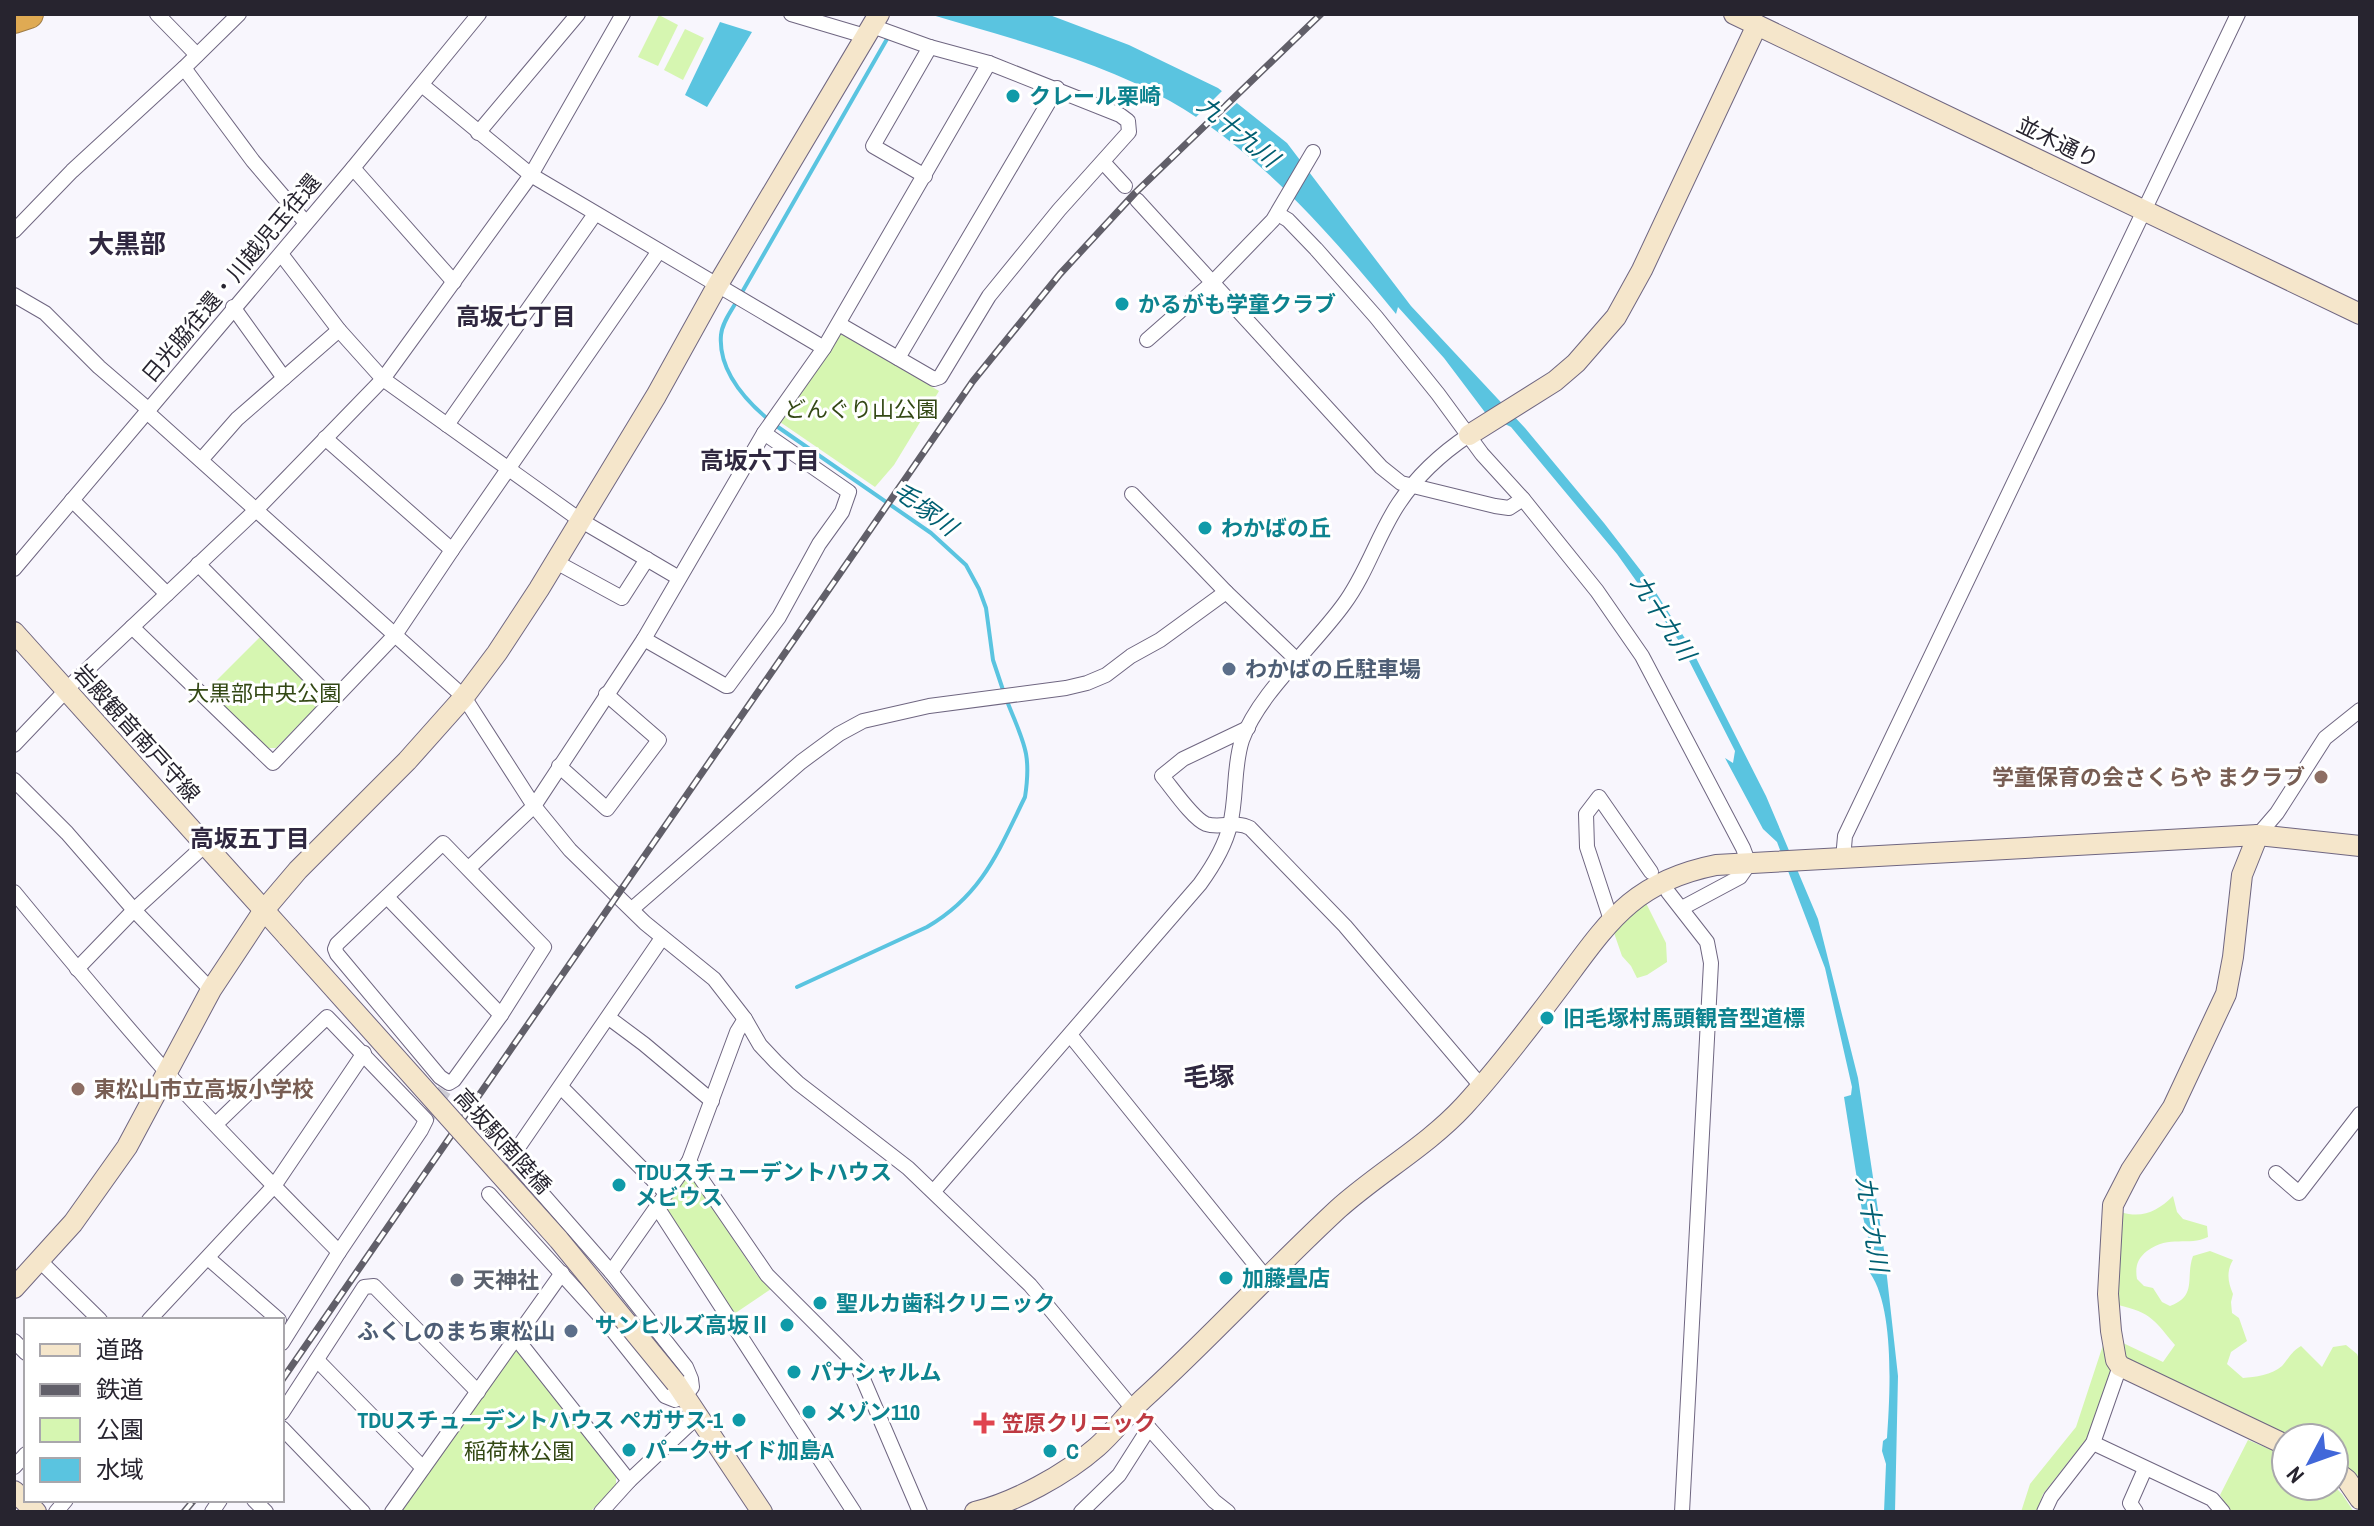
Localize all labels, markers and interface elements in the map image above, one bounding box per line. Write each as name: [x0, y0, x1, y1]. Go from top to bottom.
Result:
place label: クレール栗崎: [1029, 81, 1161, 111]
marker: クレール栗崎: [1004, 87, 1022, 105]
water label: 九十九川: [1191, 89, 1288, 176]
street label: 並木通り: [2012, 109, 2104, 175]
street label: 日光脇往還・川越児玉往還: [135, 167, 327, 389]
district label: 大黒部: [88, 226, 166, 261]
place label: かるがも学童クラブ: [1138, 289, 1336, 319]
marker: かるがも学童クラブ: [1113, 295, 1131, 313]
district label: 高坂七丁目: [456, 300, 576, 332]
park label: どんぐり山公園: [784, 394, 938, 424]
district label: 高坂六丁目: [700, 444, 820, 476]
water label: 毛塚川: [887, 474, 966, 544]
place label: わかばの丘: [1221, 513, 1331, 543]
marker: わかばの丘: [1196, 519, 1214, 537]
water label: 九十九川: [1624, 568, 1705, 669]
place label: わかばの丘駐車場: [1245, 654, 1421, 684]
street label: 岩殿観音南戸守線: [67, 658, 207, 808]
marker: わかばの丘駐車場: [1220, 660, 1238, 678]
park label: 大黒部中央公園: [187, 678, 341, 708]
place label: 学童保育の会さくらや まクラブ: [1992, 762, 2305, 792]
marker: 学童保育の会さくらや まクラブ: [2312, 768, 2330, 786]
district label: 高坂五丁目: [190, 822, 310, 854]
place label: 旧毛塚村馬頭観音型道標: [1563, 1003, 1805, 1033]
marker: 旧毛塚村馬頭観音型道標: [1538, 1009, 1556, 1027]
district label: 毛塚: [1183, 1059, 1235, 1094]
place label: 東松山市立高坂小学校: [94, 1074, 314, 1104]
marker: 東松山市立高坂小学校: [69, 1080, 87, 1098]
street label: 高坂駅南陸橋: [448, 1082, 558, 1200]
place label: TDUスチューデントハウス メビウス: [635, 1157, 892, 1212]
water label: 九十九川: [1850, 1174, 1897, 1277]
marker: TDUスチューデントハウス メビウス: [610, 1176, 628, 1194]
place label: 加藤畳店: [1242, 1263, 1330, 1293]
place label: 天神社: [473, 1265, 539, 1295]
marker: 加藤畳店: [1217, 1269, 1235, 1287]
marker: 天神社: [448, 1271, 466, 1289]
place label: 聖ルカ歯科クリニック: [836, 1288, 1055, 1318]
marker: 聖ルカ歯科クリニック: [811, 1294, 829, 1312]
place label: サンヒルズ高坂Ⅱ: [595, 1310, 771, 1340]
place label: ふくしのまち東松山: [357, 1316, 555, 1346]
marker: サンヒルズ高坂Ⅱ: [778, 1316, 796, 1334]
legend: [24, 1318, 284, 1502]
marker: ふくしのまち東松山: [562, 1322, 580, 1340]
text: 道路: [96, 1333, 144, 1365]
place label: パナシャルム: [810, 1357, 942, 1387]
marker: パナシャルム: [785, 1363, 803, 1381]
text: 鉄道: [96, 1373, 144, 1405]
place label: メゾン110: [825, 1397, 920, 1427]
marker: メゾン110: [800, 1403, 818, 1421]
place label: TDUスチューデントハウス ペガサス-1: [357, 1405, 724, 1435]
place label: 笠原クリニック: [1002, 1408, 1156, 1438]
marker: TDUスチューデントハウス ペガサス-1: [730, 1411, 748, 1429]
marker: 笠原クリニック: [973, 1412, 995, 1434]
text: 公園: [96, 1413, 144, 1445]
north arrow: [2270, 1422, 2350, 1502]
place label: パークサイド加島A: [645, 1435, 834, 1465]
park label: 稲荷林公園: [464, 1436, 574, 1466]
place label: C: [1066, 1436, 1079, 1466]
marker: パークサイド加島A: [620, 1441, 638, 1459]
marker: C: [1041, 1442, 1059, 1460]
text: 水域: [96, 1453, 144, 1485]
text: N: [2279, 1460, 2311, 1490]

